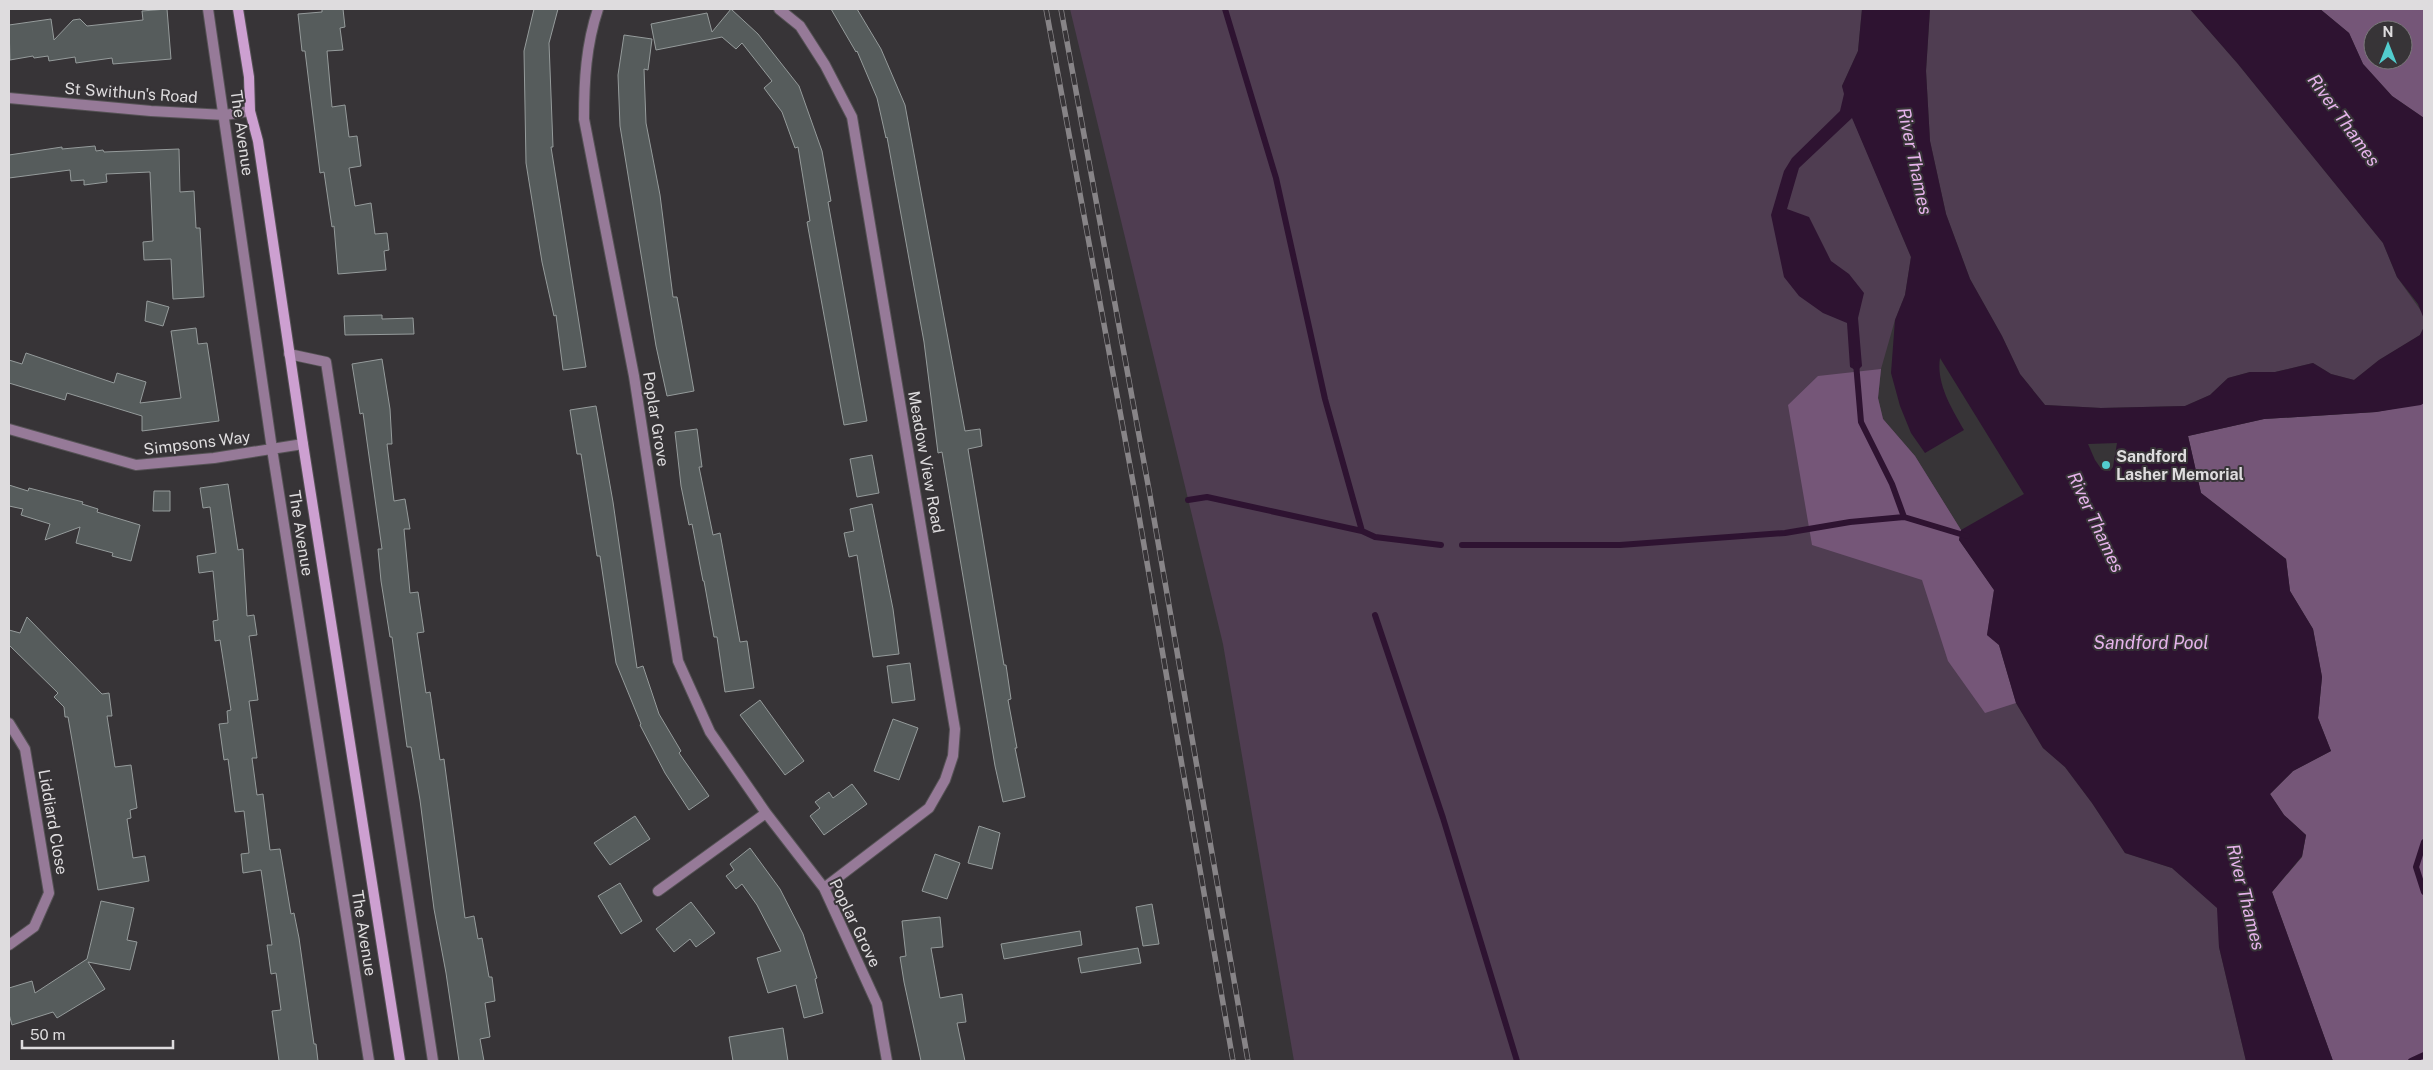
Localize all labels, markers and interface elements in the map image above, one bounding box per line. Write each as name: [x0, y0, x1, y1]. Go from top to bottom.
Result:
north arrow: [2363, 20, 2413, 70]
text: N: [2383, 24, 2393, 40]
water label: River Thames: [2304, 70, 2385, 170]
street label: St Swithun's Road: [64, 79, 198, 107]
street label: The Avenue: [227, 89, 257, 177]
water label: River Thames: [1893, 106, 1937, 217]
street label: Poplar Grove: [639, 370, 673, 468]
street label: Meadow View Road: [904, 389, 948, 535]
street label: Simpsons Way: [142, 427, 252, 459]
place label: Sandford Lasher Memorial: [2116, 447, 2244, 484]
marker: Sandford Lasher Memorial: [2100, 459, 2112, 471]
water label: River Thames: [2063, 468, 2129, 576]
street label: The Avenue: [285, 489, 317, 577]
water label: Sandford Pool: [2093, 632, 2209, 653]
street label: Liddiard Close: [34, 768, 72, 876]
water label: River Thames: [2223, 842, 2269, 953]
street label: Poplar Grove: [825, 876, 885, 970]
street label: The Avenue: [348, 889, 380, 977]
scale bar: [22, 1018, 174, 1050]
text: 50 m: [30, 1026, 65, 1043]

